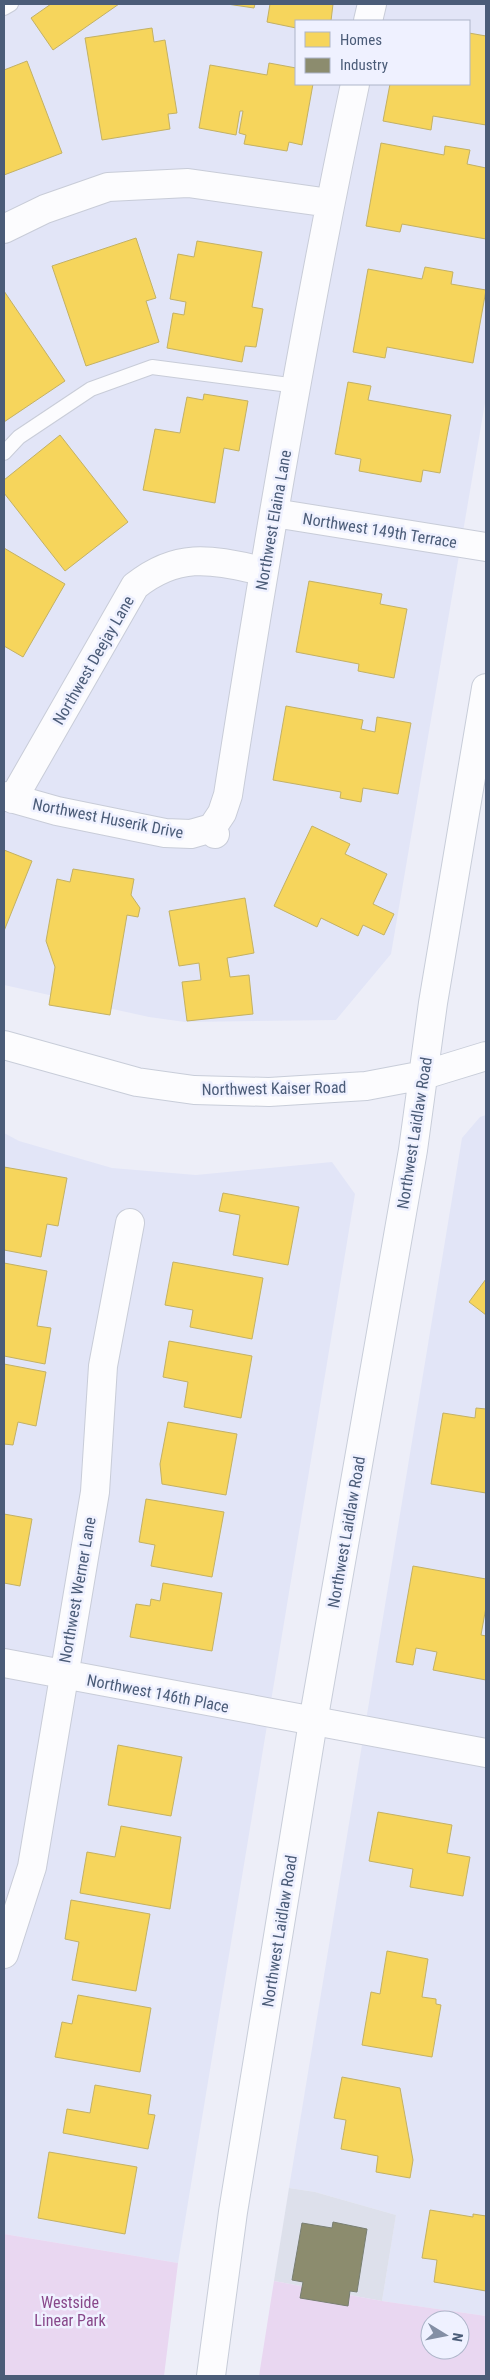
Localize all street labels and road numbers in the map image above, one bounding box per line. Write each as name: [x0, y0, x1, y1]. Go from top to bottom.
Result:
street label: Northwest Elaina Lane: [252, 449, 295, 592]
street label: Northwest 149th Terrace: [301, 509, 458, 552]
street label: Northwest Deejay Lane: [49, 593, 138, 728]
street label: Northwest Huserik Drive: [31, 795, 185, 842]
street label: Northwest Laidlaw Road: [393, 1056, 436, 1210]
street label: Northwest Kaiser Road: [201, 1078, 347, 1099]
street label: Northwest Laidlaw Road: [324, 1455, 369, 1609]
street label: Northwest Werner Lane: [55, 1516, 100, 1665]
street label: Northwest 146th Place: [85, 1670, 230, 1717]
street label: Northwest Laidlaw Road: [258, 1854, 301, 2008]

